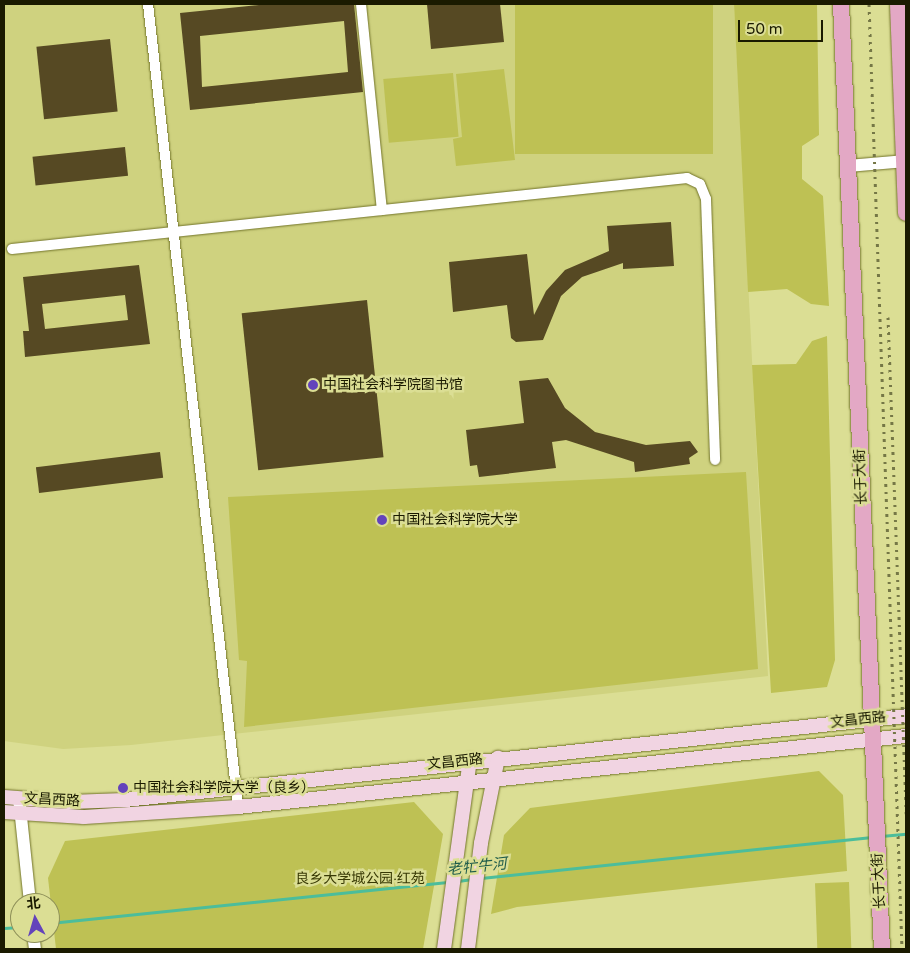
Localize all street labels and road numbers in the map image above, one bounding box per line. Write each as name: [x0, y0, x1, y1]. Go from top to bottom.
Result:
street label: 长于大街: [852, 449, 870, 505]
street label: 文昌西路: [829, 709, 887, 731]
street label: 文昌西路: [426, 751, 484, 773]
street label: 文昌西路: [24, 790, 80, 810]
street label: 长于大街: [869, 853, 889, 909]

